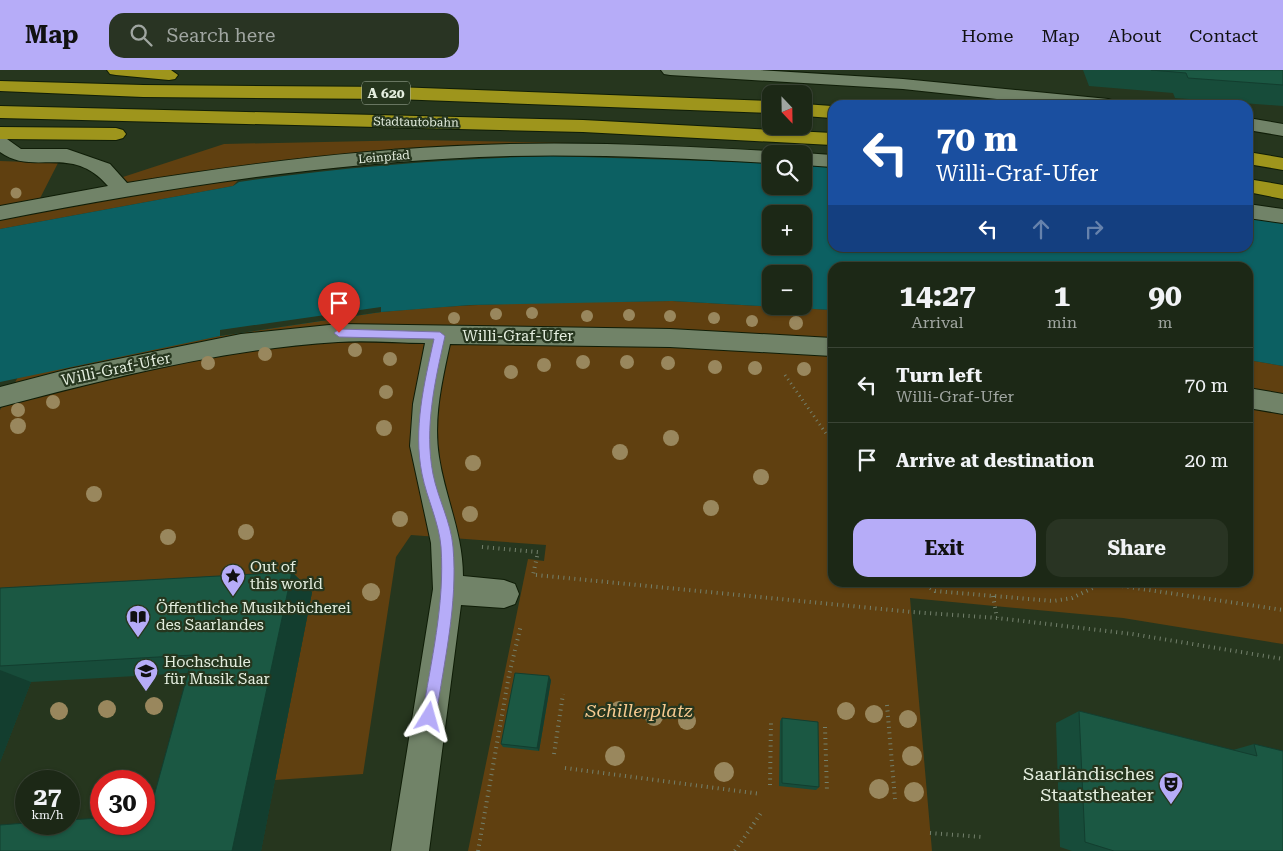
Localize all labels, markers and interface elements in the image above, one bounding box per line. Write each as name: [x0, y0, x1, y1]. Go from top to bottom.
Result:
search box: [109, 13, 459, 58]
text: Map: [25, 21, 79, 49]
icon: search: [127, 21, 155, 49]
text: Search here: [167, 24, 275, 47]
text: Home: [961, 25, 1013, 46]
text: Map: [1041, 25, 1080, 46]
text: About: [1108, 25, 1161, 46]
text: Contact: [1189, 25, 1258, 46]
road number: A 620: [362, 82, 410, 104]
north arrow: [762, 85, 812, 135]
map controls: [762, 85, 812, 315]
street label: Stadtautobahn: [373, 114, 459, 130]
text: 70 m: [936, 119, 1018, 160]
icon: left: [853, 120, 918, 185]
button: search: [762, 145, 812, 195]
street label: Leinpfad: [358, 148, 411, 166]
text: Willi-Graf-Ufer: [936, 161, 1099, 186]
button: +: [762, 205, 812, 255]
icon: left: [974, 215, 1002, 243]
icon: ahead: [1027, 215, 1055, 243]
icon: right: [1080, 215, 1108, 243]
button: −: [762, 265, 812, 315]
text: 14:27: [899, 278, 976, 313]
text: 1: [1054, 278, 1070, 313]
text: 90: [1148, 278, 1182, 313]
pin: [318, 282, 360, 333]
icon: arrive: [325, 289, 353, 317]
text: Arrival: [911, 313, 963, 332]
text: min: [1047, 313, 1077, 332]
text: m: [1158, 313, 1172, 332]
street label: Willi-Graf-Ufer: [463, 327, 573, 345]
street label: Willi-Graf-Ufer: [60, 349, 172, 389]
text: Turn left: [896, 364, 982, 387]
icon: left: [853, 371, 881, 399]
text: 70 m: [1185, 374, 1228, 397]
text: Willi-Graf-Ufer: [896, 387, 1014, 406]
icon: arrive: [853, 446, 881, 474]
text: Arrive at destination: [896, 449, 1094, 472]
text: 20 m: [1185, 449, 1228, 472]
button: Exit: [853, 519, 1036, 577]
button: Share: [1046, 519, 1228, 577]
place label: Out of this world: [250, 558, 323, 593]
place icon: Out of this world: [220, 563, 246, 597]
place label: Öffentliche Musikbücherei des Saarlandes: [156, 599, 351, 634]
library icon: Öffentliche Musikbücherei des Saarlandes: [125, 604, 151, 638]
place label: Hochschule für Musik Saar: [164, 653, 270, 688]
school or university icon: Hochschule für Musik Saar: [133, 658, 159, 692]
position arrow: [402, 690, 454, 742]
park label: Schillerplatz: [584, 700, 693, 721]
place label: Saarländisches Staatstheater: [1023, 763, 1154, 805]
speed limit sign: 30: [90, 770, 155, 835]
theatre icon: Saarländisches Staatstheater: [1158, 771, 1184, 805]
text: 27: [33, 782, 62, 811]
text: km/h: [31, 808, 64, 822]

